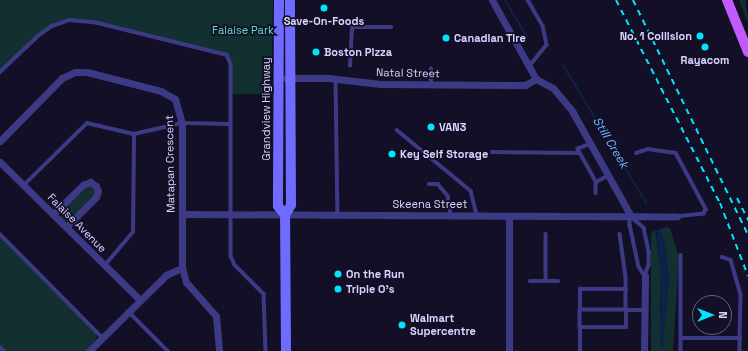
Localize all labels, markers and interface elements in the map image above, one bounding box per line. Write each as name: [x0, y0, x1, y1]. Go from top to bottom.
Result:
marker: Save-On-Foods: [319, 3, 329, 13]
place label: Save-On-Foods: [284, 14, 364, 28]
park label: Falaise Park: [212, 23, 274, 37]
place label: No. 1 Collision: [619, 29, 692, 43]
place label: Canadian Tire: [454, 31, 526, 45]
marker: No. 1 Collision: [695, 31, 705, 41]
marker: Canadian Tire: [441, 33, 451, 43]
marker: Rayacom: [700, 42, 710, 52]
place label: Boston Pizza: [324, 45, 392, 59]
marker: Boston Pizza: [311, 47, 321, 57]
place label: Rayacom: [681, 53, 729, 67]
street label: Grandview Highway: [259, 57, 273, 161]
street label: Natal Street: [376, 66, 440, 80]
street label: Matapan Crescent: [163, 115, 177, 213]
water label: Still Creek: [589, 115, 631, 171]
place label: VAN3: [439, 120, 466, 134]
marker: VAN3: [426, 122, 436, 132]
place label: Key Self Storage: [400, 147, 488, 161]
marker: Key Self Storage: [387, 149, 397, 159]
street label: Falaise Avenue: [45, 191, 109, 255]
street label: Skeena Street: [393, 197, 467, 211]
place label: On the Run: [346, 267, 404, 281]
marker: On the Run: [333, 269, 343, 279]
place label: Triple O’s: [346, 282, 394, 296]
marker: Triple O’s: [333, 284, 343, 294]
north arrow: [692, 295, 732, 335]
text: N: [716, 311, 730, 319]
place label: Walmart Supercentre: [410, 312, 476, 338]
marker: Walmart Supercentre: [397, 320, 407, 330]

